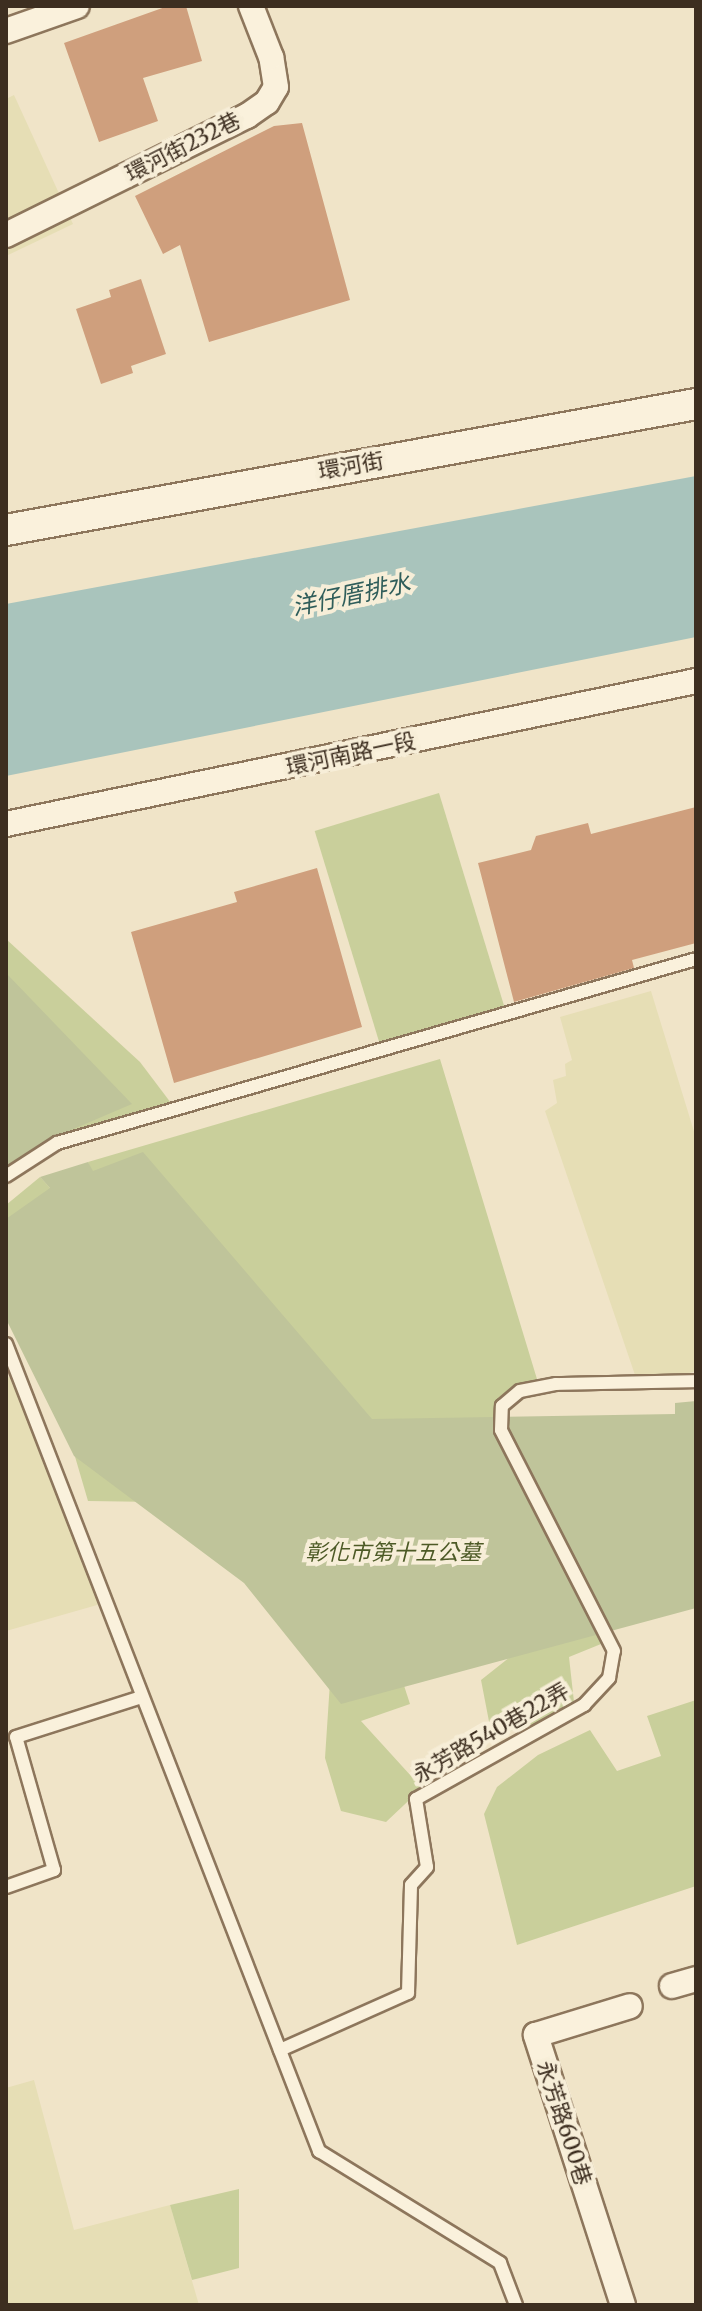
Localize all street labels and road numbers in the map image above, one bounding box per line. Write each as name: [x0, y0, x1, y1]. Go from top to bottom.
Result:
street label: 環河街232巷: [121, 107, 245, 187]
street label: 環河街: [316, 447, 386, 485]
street label: 環河南路一段: [284, 727, 418, 781]
street label: 永芳路540巷22弄: [408, 1678, 574, 1788]
street label: 永芳路600巷: [531, 2057, 597, 2189]

